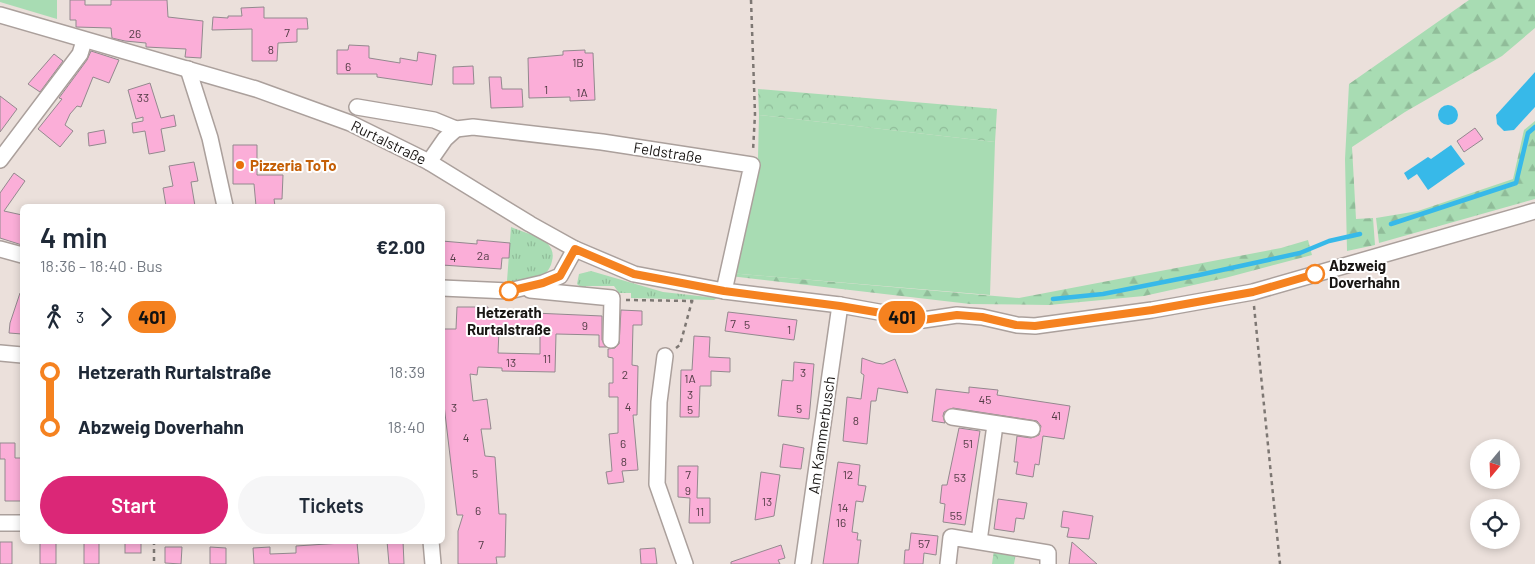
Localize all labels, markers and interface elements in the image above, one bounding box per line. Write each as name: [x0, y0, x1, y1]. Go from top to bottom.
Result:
house number: 7: [284, 25, 290, 39]
house number: 26: [129, 26, 141, 40]
house number: 8: [268, 42, 274, 56]
house number: 1B: [572, 55, 584, 69]
house number: 6: [345, 59, 351, 73]
house number: 1: [544, 82, 548, 96]
house number: 1A: [576, 85, 588, 99]
house number: 33: [137, 90, 149, 104]
street label: Rurtalstraße: [348, 116, 430, 168]
street label: Feldstraße: [632, 138, 704, 166]
place label: Pizzeria ToTo: [250, 156, 337, 174]
marker: Pizzeria ToTo: [234, 159, 246, 171]
text: 4 min: [40, 220, 108, 254]
text: €2.00: [376, 235, 425, 258]
house number: 2a: [477, 248, 489, 262]
house number: 4: [450, 250, 456, 264]
text: 18:36 – 18:40 · Bus: [40, 256, 163, 275]
place label: Abzweig Doverhahn: [1329, 256, 1400, 291]
marker: Abzweig Doverhahn: [1305, 264, 1325, 284]
marker: Hetzerath Rurtalstraße: [499, 281, 519, 301]
line badge: 401: [873, 301, 931, 333]
icon: walk: [40, 303, 68, 331]
icon: forward: [92, 303, 120, 331]
place label: Hetzerath Rurtalstraße: [467, 303, 551, 338]
text: 401: [138, 306, 166, 328]
text: 401: [888, 306, 916, 328]
text: 3: [76, 307, 84, 326]
house number: 7: [730, 316, 736, 330]
house number: 5: [744, 317, 750, 331]
house number: 9: [582, 318, 588, 332]
house number: 1: [787, 322, 791, 336]
house number: 11: [543, 351, 551, 365]
house number: 13: [506, 355, 516, 369]
text: Hetzerath Rurtalstraße: [78, 360, 271, 383]
text: 18:39: [389, 362, 425, 381]
house number: 3: [800, 365, 806, 379]
house number: 2: [622, 367, 628, 381]
house number: 1A: [684, 371, 696, 385]
street label: Am Kammerbusch: [804, 375, 838, 495]
house number: 3: [687, 387, 693, 401]
house number: 45: [979, 392, 991, 406]
house number: 4: [625, 399, 631, 413]
house number: 3: [451, 400, 457, 414]
house number: 5: [796, 401, 802, 415]
house number: 5: [687, 402, 693, 416]
house number: 41: [1051, 408, 1061, 422]
house number: 8: [853, 413, 859, 427]
text: Abzweig Doverhahn: [78, 415, 244, 438]
text: 18:40: [388, 417, 425, 436]
house number: 4: [463, 430, 469, 444]
house number: 6: [620, 436, 626, 450]
house number: 51: [963, 436, 973, 450]
north arrow: [1470, 439, 1520, 489]
map controls: [1470, 439, 1520, 549]
house number: 8: [621, 454, 627, 468]
house number: 5: [472, 466, 478, 480]
house number: 7: [685, 467, 691, 481]
house number: 12: [843, 467, 853, 481]
house number: 53: [954, 470, 966, 484]
button: Start: [40, 476, 228, 534]
button: Tickets: [238, 476, 425, 534]
house number: 9: [685, 483, 691, 497]
house number: 13: [762, 494, 772, 508]
button: locate: [1470, 499, 1520, 549]
house number: 14: [838, 500, 848, 514]
house number: 6: [475, 503, 481, 517]
house number: 11: [696, 504, 704, 518]
house number: 55: [950, 508, 962, 522]
house number: 16: [836, 515, 846, 529]
house number: 57: [918, 536, 930, 550]
house number: 7: [478, 537, 484, 551]

